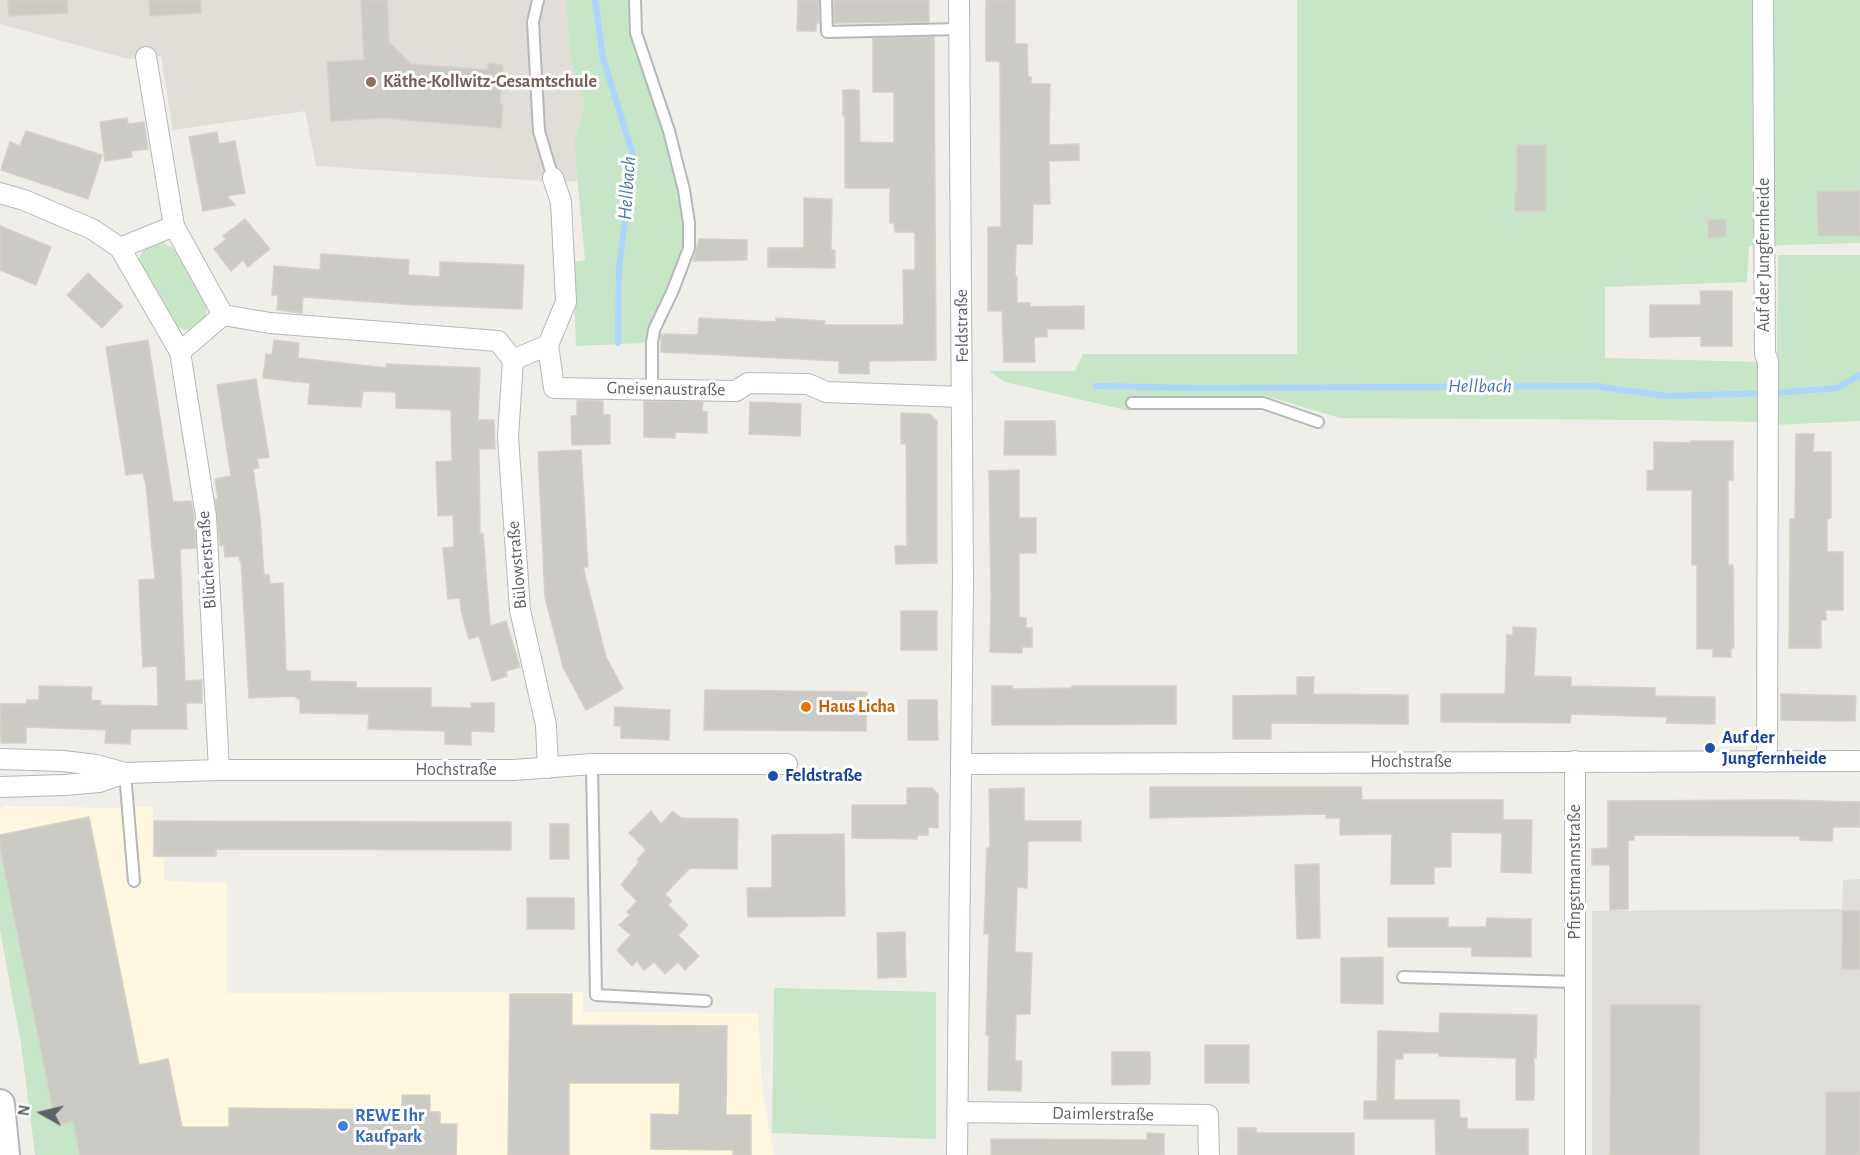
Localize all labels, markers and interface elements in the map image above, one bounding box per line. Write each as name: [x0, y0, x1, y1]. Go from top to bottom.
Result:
place label: Käthe-Kollwitz-Gesamtschule: [383, 71, 597, 93]
marker: Käthe-Kollwitz-Gesamtschule: [364, 75, 378, 89]
water label: Hellbach: [613, 155, 641, 221]
street label: Auf der Jungfernheide: [1753, 178, 1775, 332]
street label: Feldstraße: [951, 289, 973, 363]
water label: Hellbach: [1448, 374, 1512, 398]
street label: Gneisenaustraße: [606, 377, 726, 401]
street label: Blücherstraße: [193, 510, 221, 610]
street label: Bülowstraße: [502, 520, 532, 610]
place label: Haus Licha: [818, 696, 896, 718]
marker: Haus Licha: [799, 700, 813, 714]
place label: Auf der Jungfernheide: [1722, 727, 1827, 770]
marker: Auf der Jungfernheide: [1703, 741, 1717, 755]
street label: Hochstraße: [1370, 751, 1452, 773]
street label: Hochstraße: [415, 759, 497, 781]
place label: Feldstraße: [785, 765, 862, 787]
marker: Feldstraße: [766, 769, 780, 783]
street label: Pfingstmannstraße: [1564, 804, 1586, 940]
north arrow: [12, 1083, 72, 1143]
street label: Daimlerstraße: [1052, 1102, 1154, 1126]
text: N: [15, 1104, 33, 1117]
place label: REWE Ihr Kaufpark: [355, 1105, 424, 1148]
marker: REWE Ihr Kaufpark: [336, 1119, 350, 1133]

